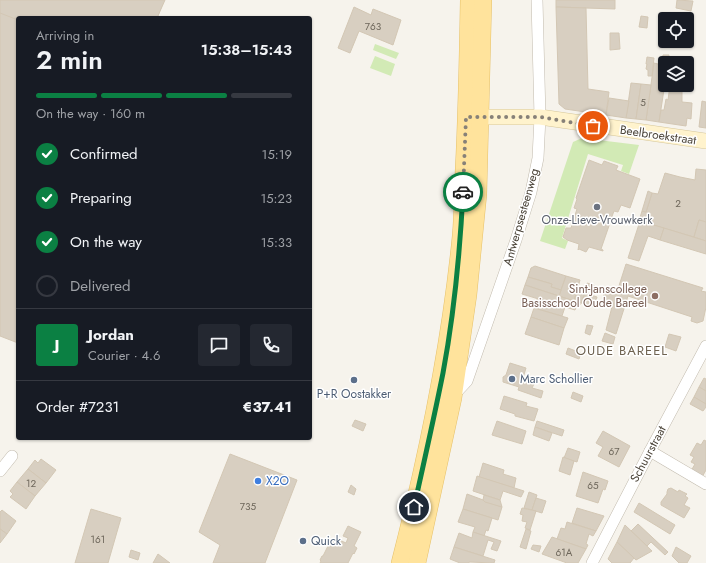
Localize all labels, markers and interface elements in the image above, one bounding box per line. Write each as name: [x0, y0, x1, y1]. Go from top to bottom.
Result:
map controls: [658, 12, 694, 92]
button: locate: [658, 12, 694, 48]
house number: 763: [365, 19, 382, 34]
text: Arriving in: [36, 26, 94, 45]
text: 15:38–15:43: [201, 39, 292, 61]
text: 2 min: [36, 41, 103, 79]
button: layers: [658, 56, 694, 92]
house number: 5: [640, 95, 646, 110]
text: On the way · 160 m: [36, 104, 145, 123]
pin: [576, 109, 610, 143]
icon: bag: [582, 115, 604, 137]
street label: Beelbroekstraat: [619, 121, 697, 149]
icon: check: [36, 143, 58, 165]
text: Confirmed: [70, 143, 138, 165]
text: 15:19: [262, 145, 292, 164]
street label: Antwerpsesteenweg: [498, 166, 544, 268]
courier: [443, 172, 483, 212]
icon: car: [452, 181, 474, 203]
icon: check: [36, 187, 58, 209]
text: Preparing: [70, 187, 132, 209]
text: 15:23: [260, 189, 292, 208]
house number: 2: [675, 196, 681, 211]
marker: Onze-Lieve-Vrouwkerk: [592, 202, 602, 212]
place label: Onze-Lieve-Vrouwkerk: [542, 211, 653, 229]
icon: check: [36, 231, 58, 253]
text: On the way: [70, 231, 142, 253]
text: 15:33: [261, 233, 292, 252]
text: Delivered: [70, 275, 131, 297]
place label: Sint-Janscollege Basisschool Oude Bareel: [521, 280, 647, 312]
marker: Sint-Janscollege Basisschool Oude Bareel: [650, 291, 660, 301]
text: Jordan: [88, 324, 134, 346]
button: chat: [198, 324, 240, 366]
button: phone: [250, 324, 292, 366]
text: J: [55, 334, 59, 356]
district label: OUDE BAREEL: [576, 341, 668, 360]
text: Courier · 4.6: [88, 346, 161, 365]
place label: Marc Schollier: [520, 370, 594, 388]
marker: Marc Schollier: [507, 374, 517, 384]
marker: P+R Oostakker: [349, 375, 359, 385]
place label: P+R Oostakker: [317, 385, 392, 403]
text: Order #7231: [36, 396, 119, 418]
text: €37.41: [243, 396, 292, 418]
street label: Schuurstraat: [626, 422, 670, 485]
house number: 67: [608, 444, 620, 459]
place label: X2O: [266, 472, 289, 490]
house number: 12: [26, 476, 36, 491]
marker: X2O: [253, 476, 263, 486]
house number: 65: [587, 478, 599, 493]
pin: [397, 490, 431, 524]
icon: home: [403, 496, 425, 518]
house number: 735: [240, 499, 257, 514]
house number: 161: [91, 532, 105, 547]
place label: Quick: [311, 532, 342, 550]
marker: Quick: [298, 536, 308, 546]
house number: 61A: [556, 545, 573, 560]

